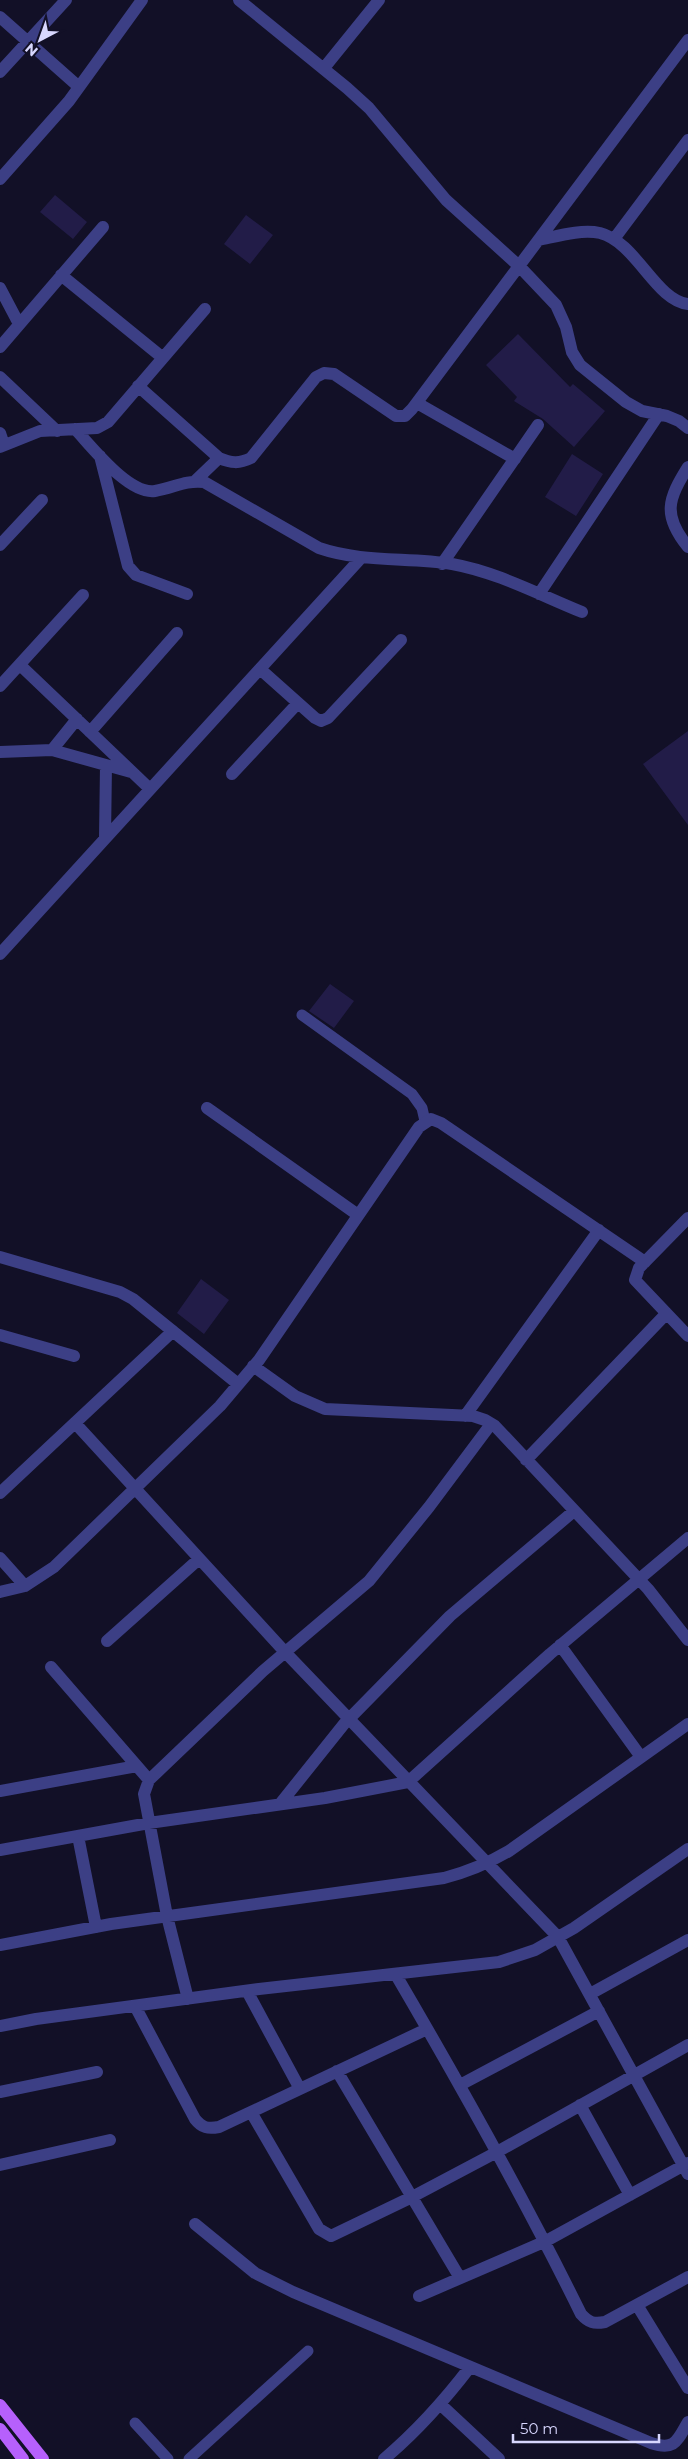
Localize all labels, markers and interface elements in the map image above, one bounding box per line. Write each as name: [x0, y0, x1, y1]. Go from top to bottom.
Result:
north arrow: [15, 15, 65, 65]
text: N: [21, 39, 42, 60]
scale bar: [513, 2412, 659, 2444]
text: 50 m: [520, 2419, 558, 2438]

